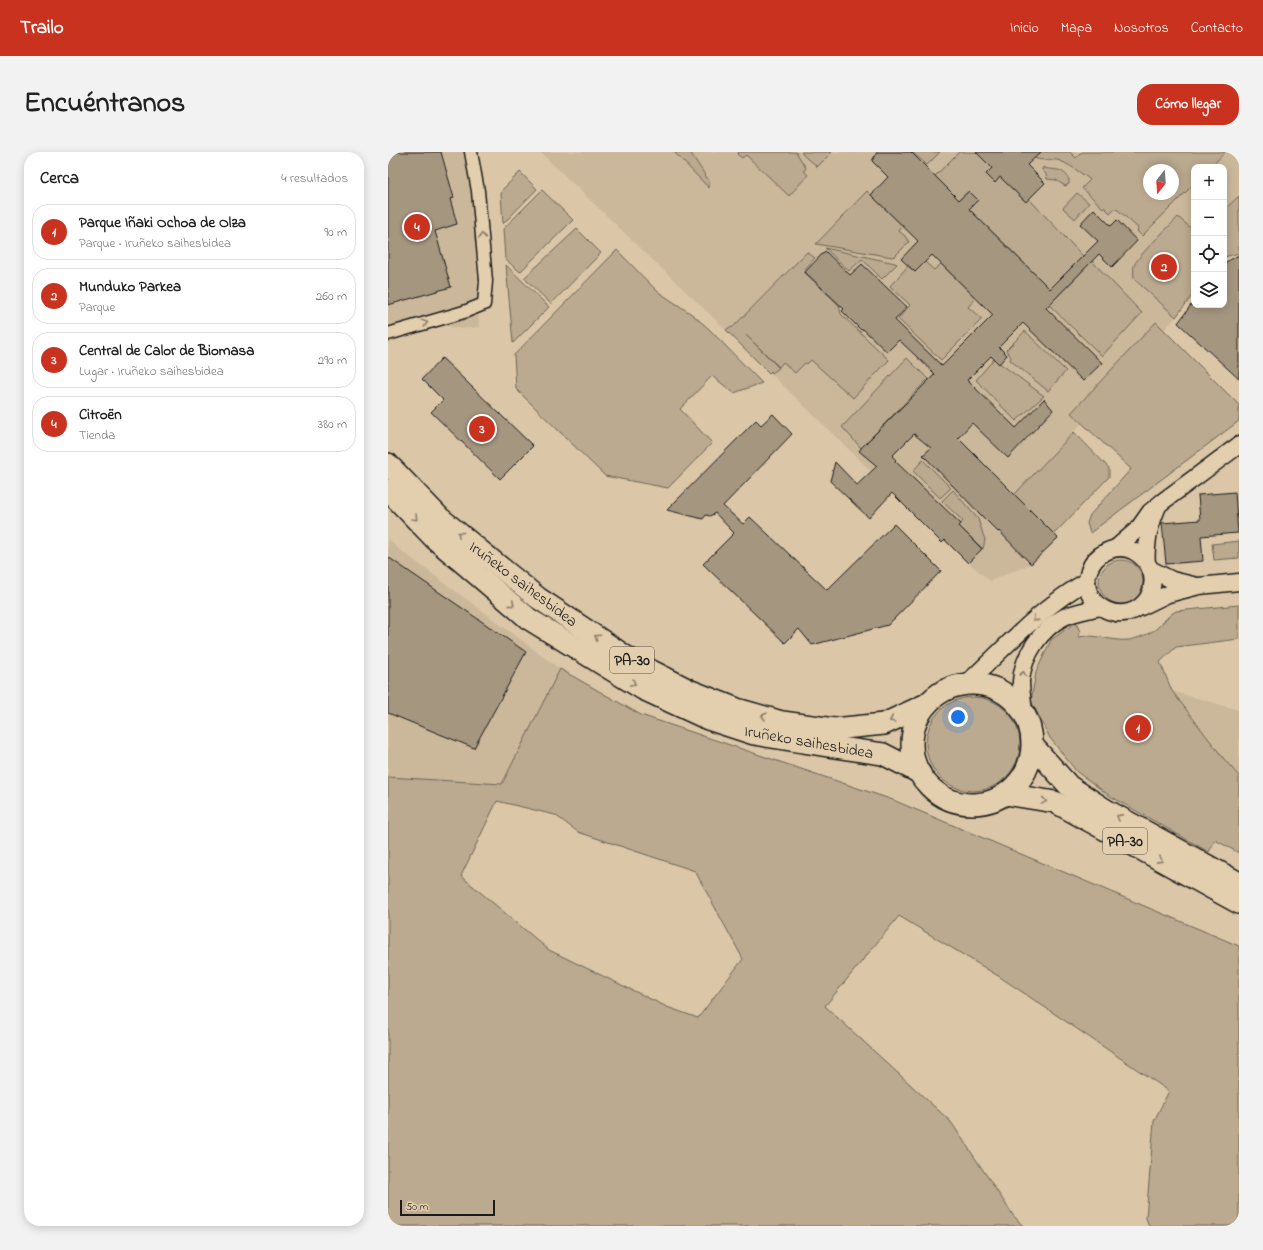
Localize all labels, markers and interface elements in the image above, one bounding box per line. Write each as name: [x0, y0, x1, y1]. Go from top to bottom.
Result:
text: Trailo: [20, 15, 64, 42]
text: Inicio: [1010, 18, 1039, 39]
text: Mapa: [1061, 18, 1092, 39]
text: Nosotros: [1114, 18, 1169, 39]
text: Contacto: [1191, 18, 1243, 39]
text: Encuéntranos: [24, 84, 185, 125]
button: Cómo llegar: [1137, 84, 1239, 125]
north arrow: [1143, 164, 1179, 200]
map controls: [1191, 164, 1227, 308]
button: +: [1191, 164, 1227, 200]
text: Cerca: [40, 166, 79, 191]
text: 4 resultados: [281, 169, 348, 188]
button: −: [1191, 200, 1227, 236]
text: Parque Iñaki Ochoa de Olza: [79, 212, 246, 234]
pin: 4: [404, 212, 430, 242]
text: 1: [52, 223, 56, 242]
text: 90 m: [324, 223, 347, 242]
one-way arrow: [478, 233, 487, 239]
text: Parque · Iruñeko saihesbidea: [79, 234, 231, 253]
button: locate: [1191, 236, 1227, 272]
pin: 2: [1151, 252, 1177, 282]
button: layers: [1191, 272, 1227, 308]
text: Munduko Parkea: [79, 276, 181, 298]
text: 2: [51, 287, 57, 306]
text: 260 m: [316, 287, 347, 306]
text: Parque: [79, 298, 115, 317]
one-way arrow: [422, 319, 429, 328]
text: Central de Calor de Biomasa: [79, 340, 254, 362]
text: 3: [51, 351, 57, 370]
text: 290 m: [318, 351, 347, 370]
text: Lugar · Iruñeko saihesbidea: [79, 362, 224, 381]
text: Citroën: [79, 404, 122, 426]
pin: 3: [469, 414, 495, 444]
text: 4: [51, 415, 57, 434]
text: 380 m: [318, 415, 347, 434]
text: Tienda: [79, 426, 115, 445]
one-way arrow: [410, 513, 418, 521]
one-way arrow: [457, 531, 464, 538]
street label: Iruñeko saihesbidea: [463, 536, 582, 634]
one-way arrow: [508, 600, 515, 607]
one-way arrow: [1032, 614, 1039, 621]
one-way arrow: [594, 634, 601, 642]
road number: PA-30: [610, 647, 654, 673]
one-way arrow: [1018, 670, 1026, 677]
one-way arrow: [629, 678, 636, 685]
your location: [948, 707, 968, 727]
one-way arrow: [761, 712, 768, 721]
pin: 1: [1125, 713, 1151, 743]
one-way arrow: [888, 715, 896, 723]
street label: Iruñeko saihesbidea: [742, 720, 875, 766]
one-way arrow: [1041, 796, 1048, 804]
one-way arrow: [1116, 814, 1123, 821]
road number: PA-30: [1103, 828, 1147, 854]
one-way arrow: [1155, 855, 1163, 862]
scale bar: [400, 1198, 495, 1217]
text: 50 m: [406, 1199, 428, 1215]

